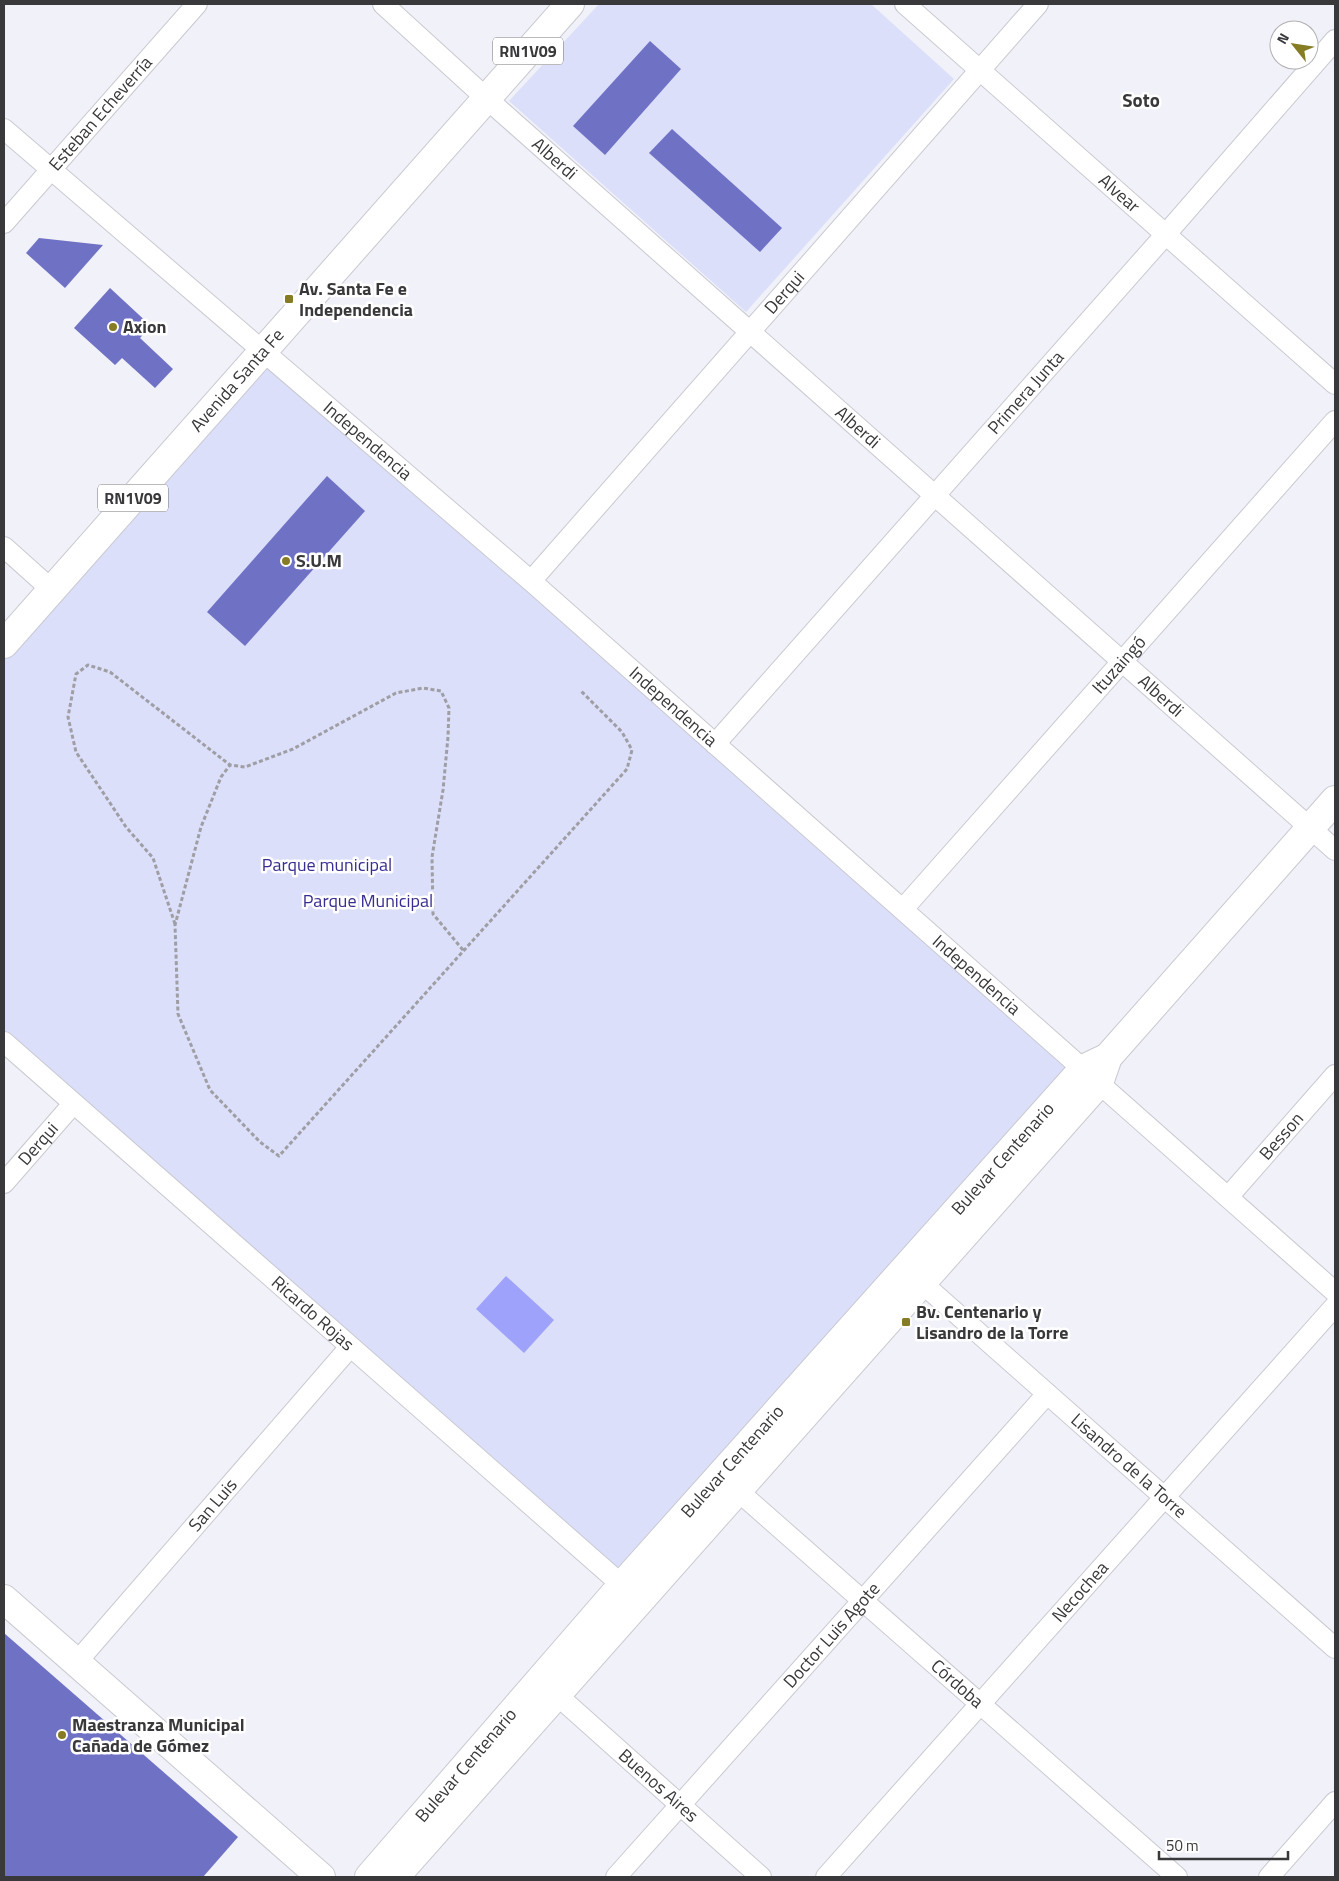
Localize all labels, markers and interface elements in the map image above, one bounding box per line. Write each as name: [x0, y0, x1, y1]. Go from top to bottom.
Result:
north arrow: [1269, 20, 1319, 70]
text: N: [1271, 29, 1294, 48]
road number: RN1V09: [493, 37, 563, 64]
street label: Esteban Echeverría: [42, 50, 158, 177]
district label: Soto: [1122, 85, 1160, 114]
street label: Alberdi: [526, 131, 584, 186]
street label: Alvear: [1093, 167, 1146, 219]
street label: Derqui: [758, 265, 811, 320]
place label: Av. Santa Fe e Independencia: [299, 275, 413, 323]
marker: Av. Santa Fe e Independencia: [283, 293, 295, 305]
place label: Axion: [123, 313, 167, 340]
marker: Axion: [107, 321, 119, 333]
street label: Avenida Santa Fe: [184, 322, 290, 438]
street label: Primera Junta: [981, 344, 1070, 440]
street label: Independencia: [317, 394, 419, 487]
street label: Alberdi: [829, 399, 887, 455]
road number: RN1V09: [98, 484, 168, 512]
place label: S.U.M: [296, 547, 342, 574]
marker: S.U.M: [280, 555, 292, 567]
street label: Ituzaingó: [1085, 629, 1152, 700]
street label: Independencia: [623, 660, 724, 753]
street label: Alberdi: [1132, 668, 1190, 723]
park label: Parque municipal: [262, 851, 392, 878]
park label: Parque Municipal: [303, 887, 433, 914]
street label: Independencia: [927, 928, 1027, 1021]
street label: Bulevar Centenario: [945, 1096, 1060, 1221]
street label: Besson: [1252, 1106, 1310, 1166]
street label: Derqui: [11, 1116, 64, 1171]
street label: Ricardo Rojas: [266, 1269, 361, 1357]
place label: Bv. Centenario y Lisandro de la Torre: [916, 1298, 1068, 1346]
marker: Bv. Centenario y Lisandro de la Torre: [900, 1316, 912, 1328]
street label: Bulevar Centenario: [674, 1399, 790, 1524]
street label: Lisandro de la Torre: [1065, 1407, 1193, 1524]
street label: San Luis: [182, 1472, 243, 1537]
street label: Necochea: [1045, 1555, 1115, 1628]
street label: Doctor Luis Agote: [777, 1576, 886, 1694]
street label: Córdoba: [925, 1653, 990, 1714]
street label: Bulevar Centenario: [408, 1702, 523, 1828]
place label: Maestranza Municipal Cañada de Gómez: [72, 1711, 245, 1759]
marker: Maestranza Municipal Cañada de Gómez: [56, 1729, 68, 1741]
street label: Buenos Aires: [613, 1742, 705, 1828]
scale bar: [1159, 1828, 1288, 1860]
text: 50 m: [1166, 1834, 1199, 1857]

